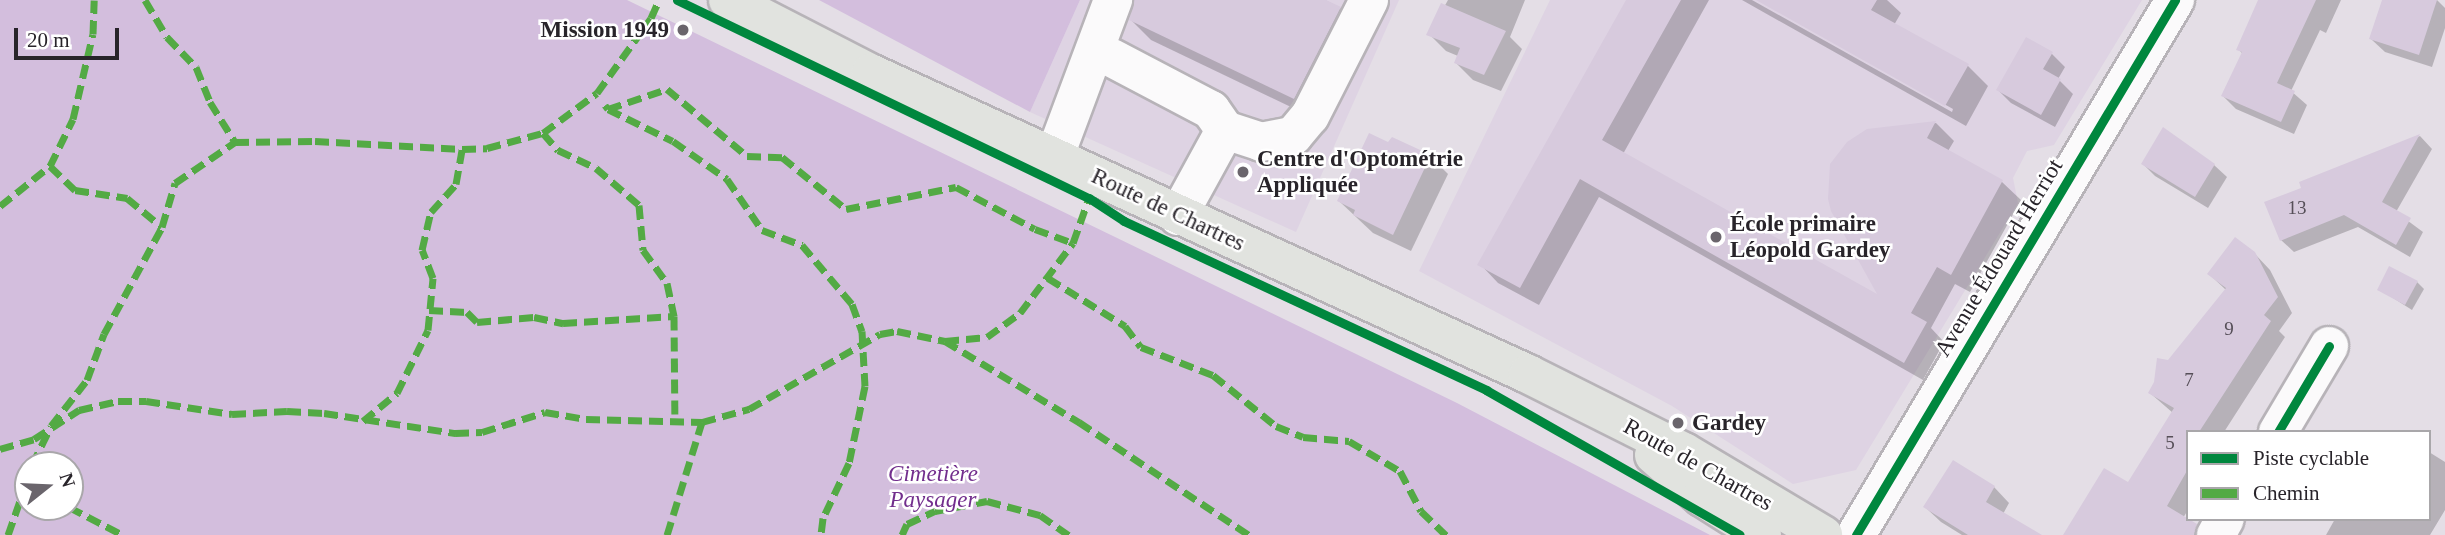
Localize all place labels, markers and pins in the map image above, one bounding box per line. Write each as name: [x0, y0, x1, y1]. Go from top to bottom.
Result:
place label: Mission 1949: [541, 16, 669, 44]
marker: Mission 1949: [675, 22, 691, 38]
place label: Centre d'Optométrie Appliquée: [1257, 145, 1463, 199]
marker: Centre d'Optométrie Appliquée: [1235, 164, 1251, 180]
place label: École primaire Léopold Gardey: [1730, 210, 1890, 264]
marker: École primaire Léopold Gardey: [1708, 229, 1724, 245]
place label: Gardey: [1692, 409, 1766, 437]
marker: Gardey: [1670, 415, 1686, 431]

